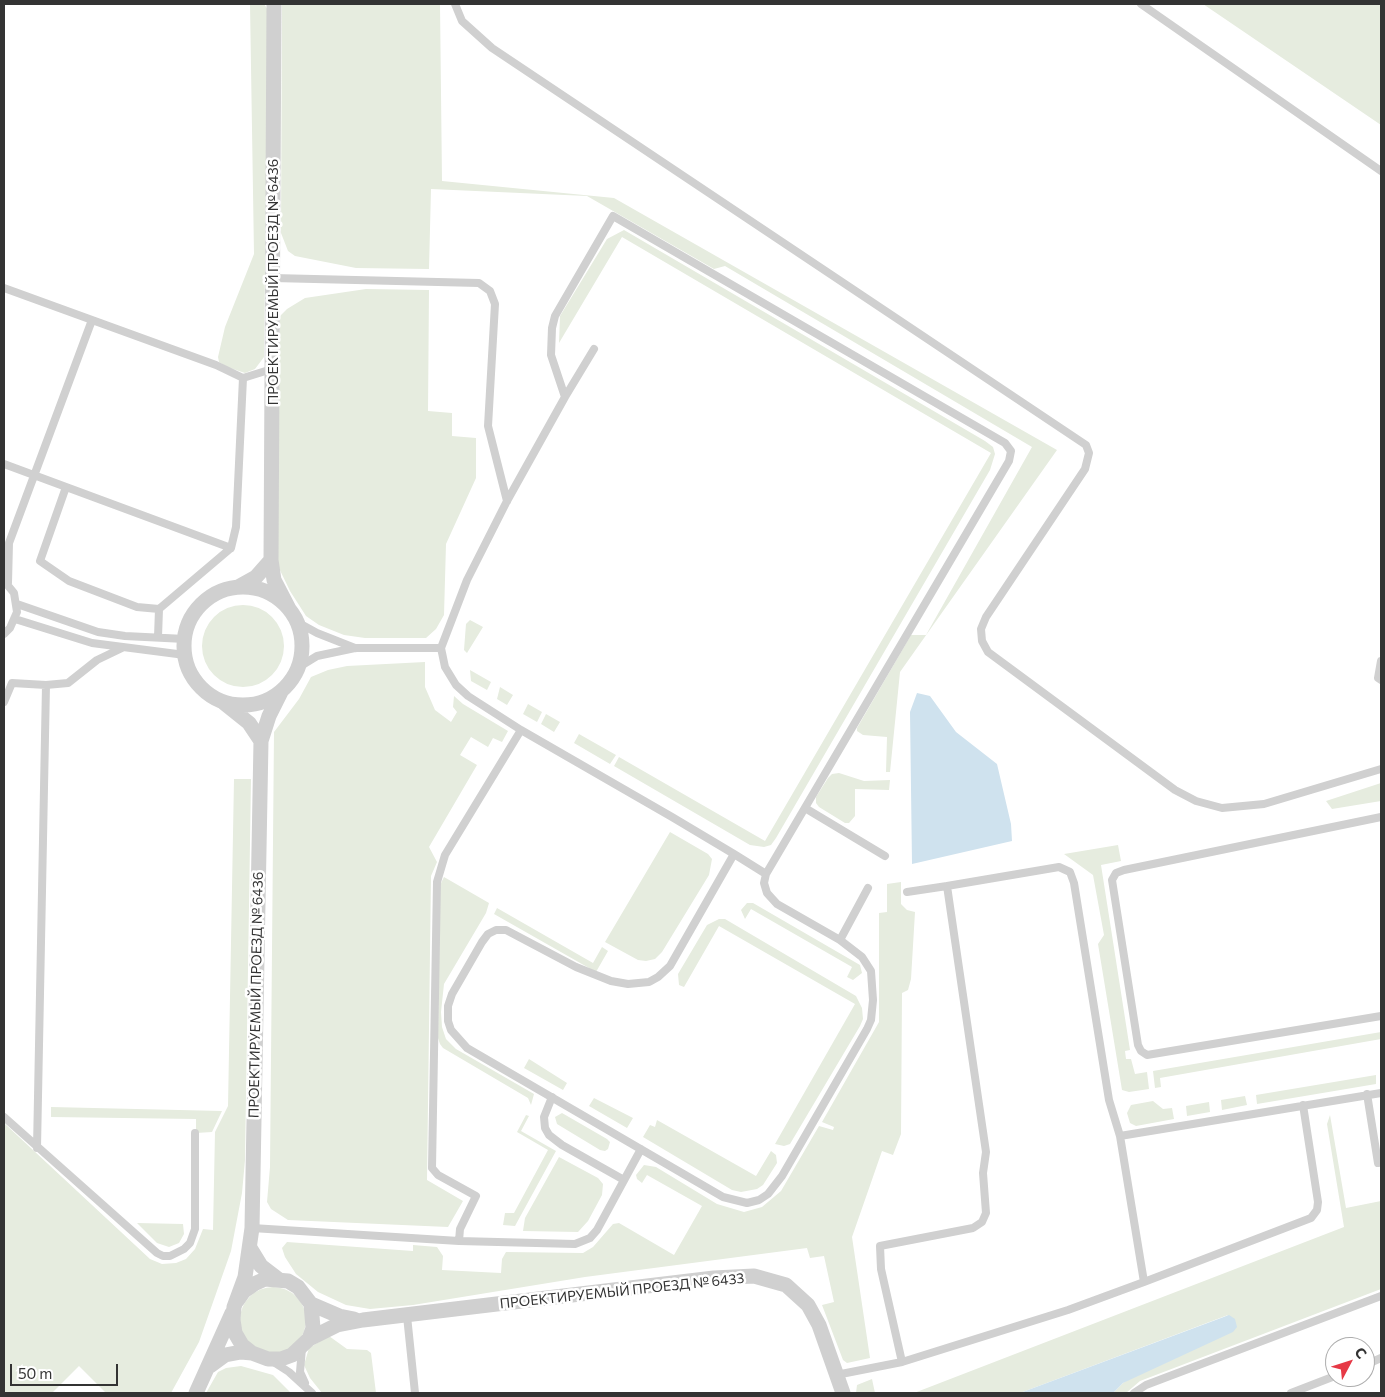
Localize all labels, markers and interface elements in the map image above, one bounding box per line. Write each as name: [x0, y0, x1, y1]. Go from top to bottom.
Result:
street label: ПРОЕКТИРУЕМЫЙ ПРОЕЗД № 6436: [265, 159, 281, 405]
street label: ПРОЕКТИРУЕМЫЙ ПРОЕЗД № 6436: [245, 872, 267, 1118]
street label: ПРОЕКТИРУЕМЫЙ ПРОЕЗД № 6433: [499, 1270, 745, 1312]
north arrow: [1325, 1337, 1375, 1387]
text: С: [1352, 1344, 1371, 1362]
scale bar: [12, 1354, 120, 1386]
text: 50 m: [18, 1364, 52, 1382]

